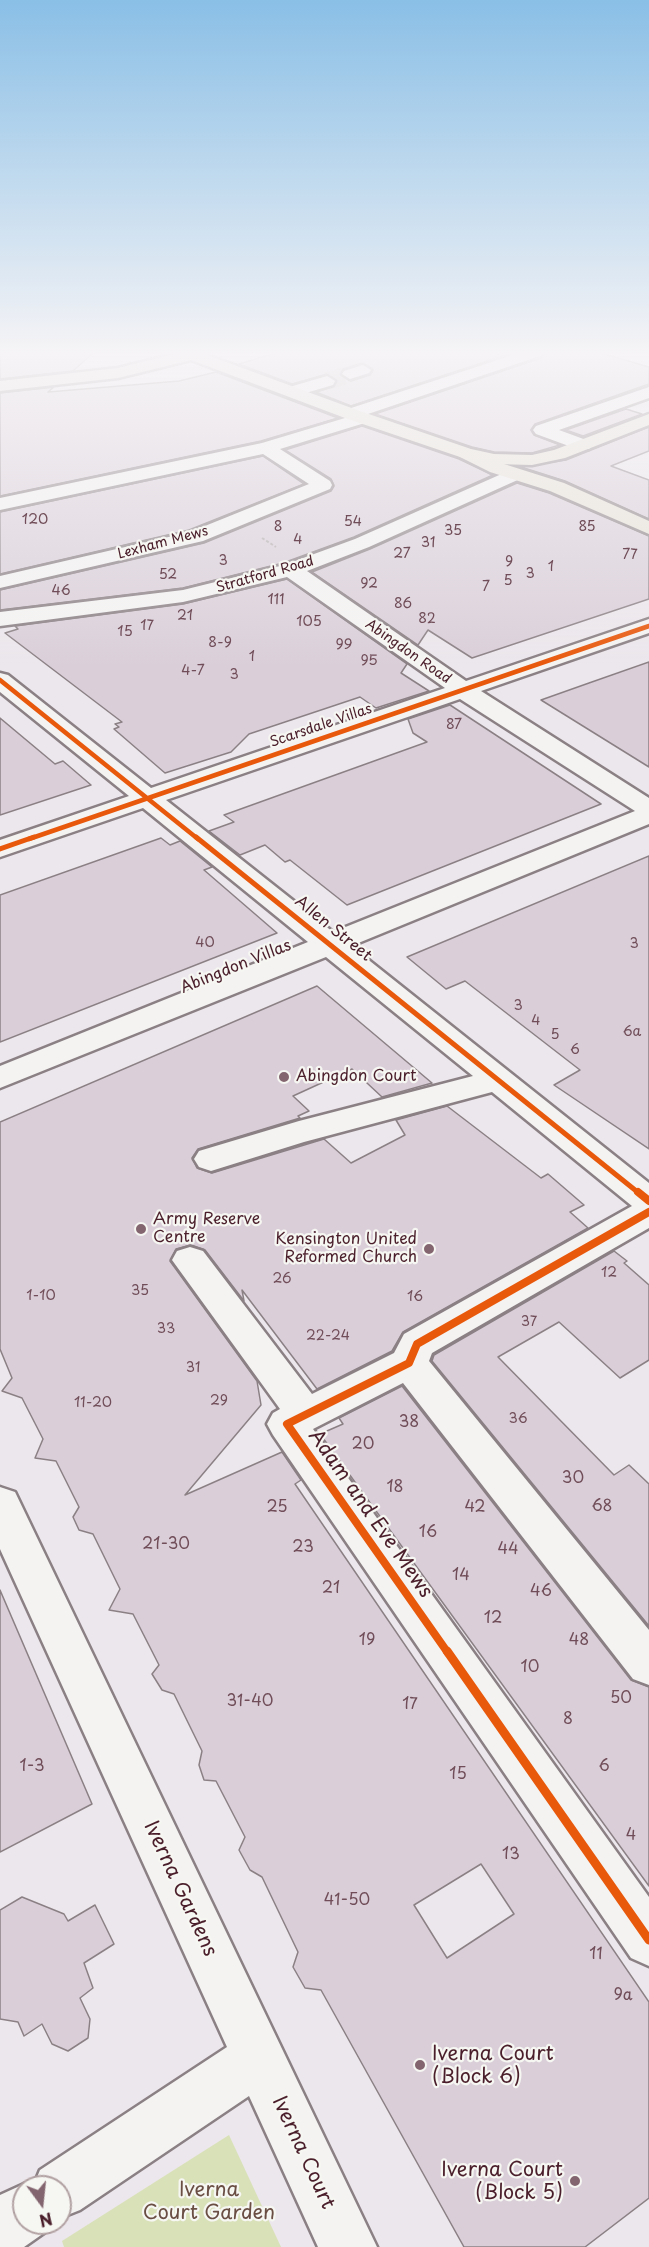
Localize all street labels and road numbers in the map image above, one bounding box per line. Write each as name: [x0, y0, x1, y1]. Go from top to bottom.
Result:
street label: Lexham Mews: [116, 523, 210, 563]
street label: Stratford Road: [214, 553, 316, 597]
street label: Abingdon Road: [362, 616, 454, 688]
street label: Scarsdale Villas: [268, 701, 374, 751]
street label: Allen Street: [291, 892, 375, 966]
street label: Abingdon Villas: [178, 936, 294, 998]
street label: Adam and Eve Mews: [303, 1425, 437, 1603]
street label: Iverna Gardens: [138, 1818, 222, 1960]
street label: Iverna Court: [266, 2093, 340, 2213]

